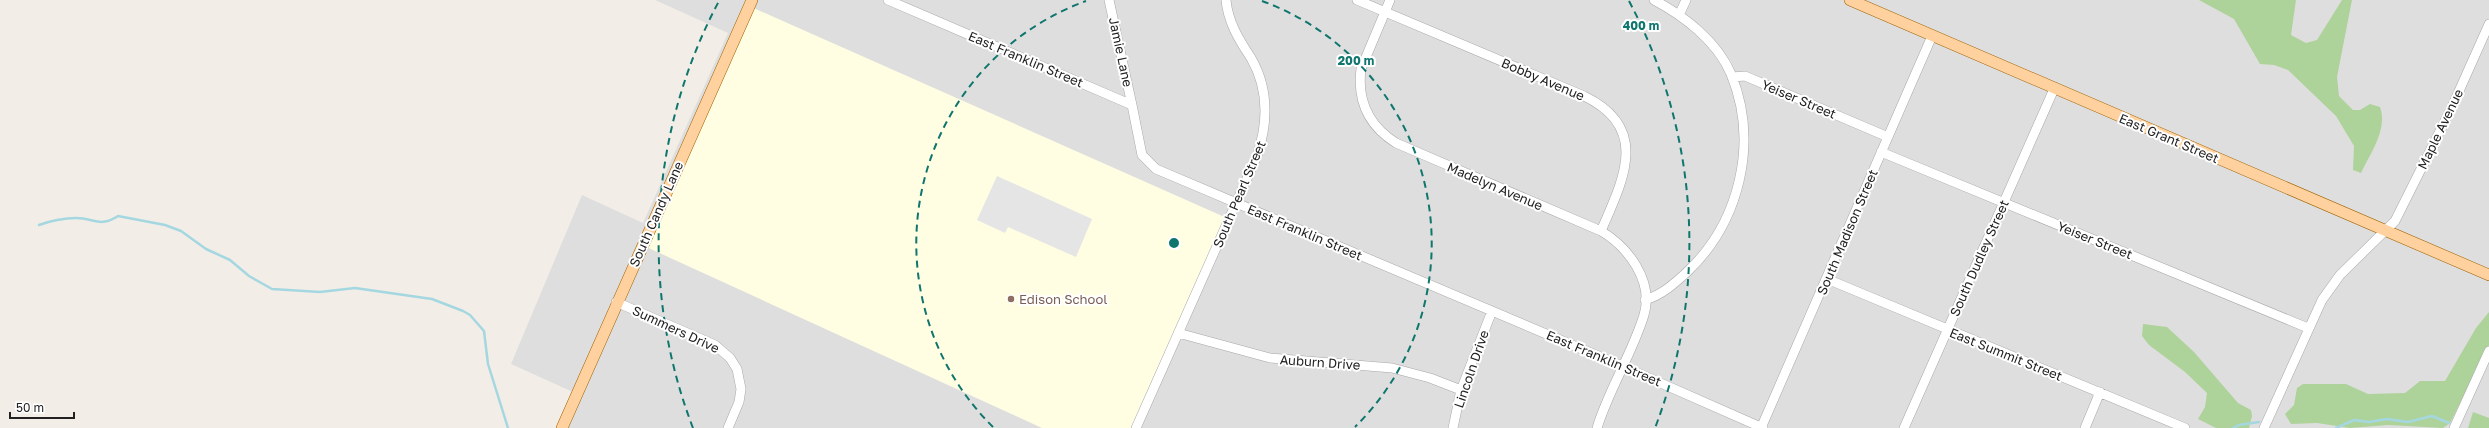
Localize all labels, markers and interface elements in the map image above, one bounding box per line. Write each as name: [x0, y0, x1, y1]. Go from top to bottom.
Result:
street label: Jamie Lane: [1106, 16, 1136, 88]
text: 400 m: [1623, 18, 1659, 33]
street label: East Franklin Street: [966, 28, 1086, 90]
text: 200 m: [1338, 53, 1374, 68]
street label: Bobby Avenue: [1499, 54, 1587, 104]
street label: Yeiser Street: [1759, 76, 1839, 122]
street label: Maple Avenue: [2414, 86, 2466, 172]
street label: East Grant Street: [2117, 110, 2221, 166]
street label: South Pearl Street: [1209, 138, 1269, 250]
street label: South Candy Lane: [626, 159, 686, 269]
street label: Madelyn Avenue: [1445, 159, 1545, 213]
street label: South Madison Street: [1813, 167, 1881, 297]
street label: South Dudley Street: [1946, 197, 2012, 319]
street label: East Franklin Street: [1245, 201, 1365, 263]
street label: Yeiser Street: [2055, 218, 2135, 262]
centre of rings: [1167, 236, 1181, 250]
place label: Edison School: [1019, 291, 1107, 307]
marker: Edison School: [1006, 294, 1016, 304]
street label: Summers Drive: [630, 302, 722, 356]
street label: East Summit Street: [1947, 324, 2065, 384]
street label: East Franklin Street: [1544, 327, 1664, 389]
street label: Lincoln Drive: [1450, 328, 1492, 410]
street label: Auburn Drive: [1279, 351, 1361, 373]
scale bar: [10, 394, 74, 420]
text: 50 m: [16, 400, 44, 415]

